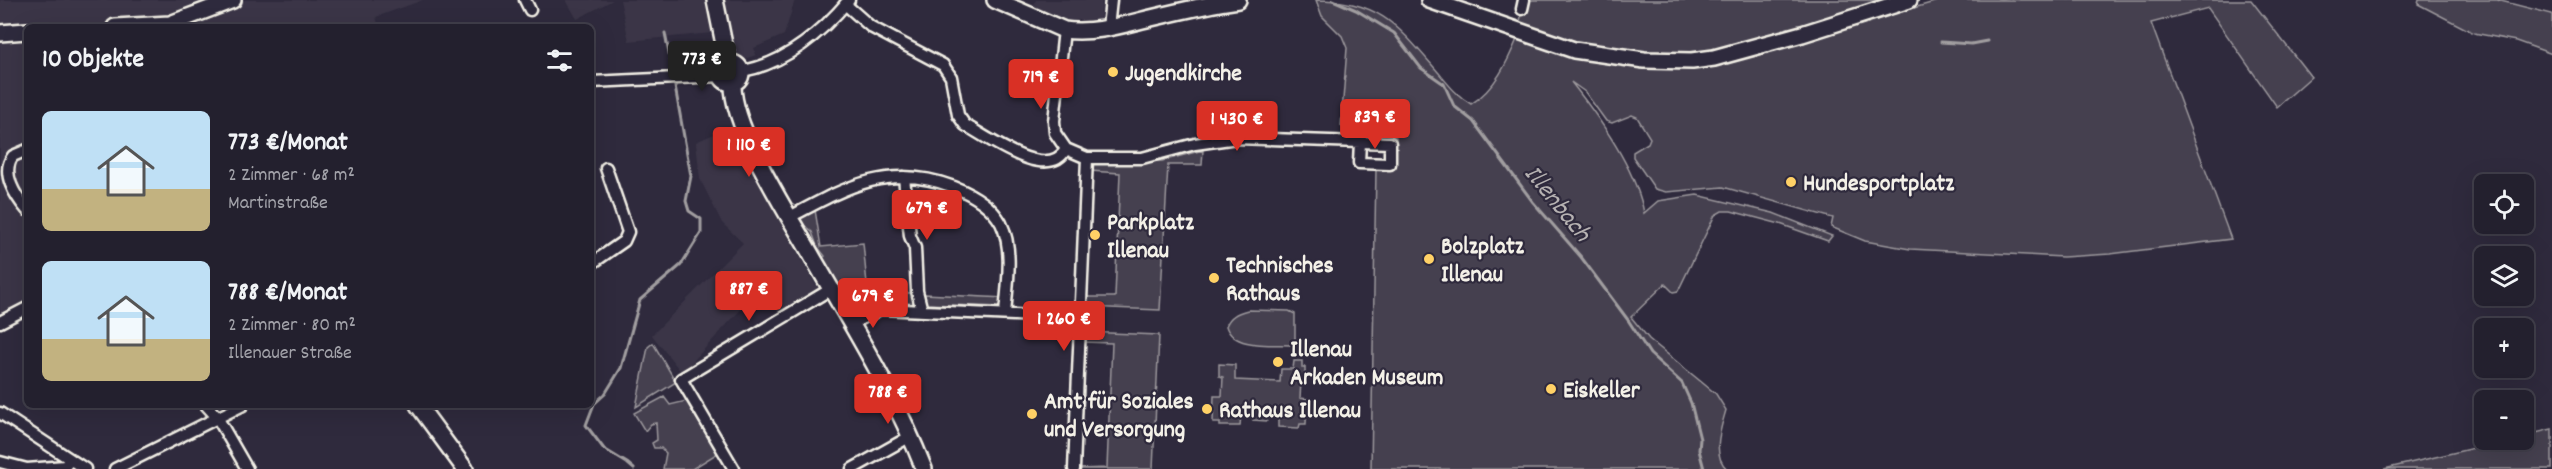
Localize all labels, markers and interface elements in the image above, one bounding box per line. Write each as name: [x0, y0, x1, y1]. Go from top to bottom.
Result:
pin: 773 €: [660, 41, 744, 92]
text: 10 Objekte: [42, 42, 144, 79]
icon: filters: [543, 44, 576, 77]
text: 773 €: [682, 46, 722, 74]
place label: Jugendkirche: [1125, 58, 1242, 92]
pin: 719 €: [999, 59, 1083, 110]
text: 719 €: [1023, 64, 1059, 92]
marker: Jugendkirche: [1106, 65, 1120, 79]
pin: 839 €: [1333, 99, 1417, 150]
pin: 1 430 €: [1182, 101, 1292, 152]
text: 839 €: [1354, 104, 1396, 132]
text: 1 430 €: [1211, 106, 1263, 134]
text: 773 €/Monat: [228, 125, 348, 162]
pin: 1 110 €: [694, 127, 804, 178]
text: 1 110 €: [727, 132, 771, 160]
icon: home: [90, 135, 162, 207]
water label: Illenbach: [1514, 158, 1600, 252]
text: 2 Zimmer · 68 m²: [228, 162, 355, 190]
place label: Hundesportplatz: [1803, 168, 1955, 202]
map controls: [2474, 174, 2534, 450]
button: locate: [2474, 174, 2534, 234]
marker: Hundesportplatz: [1784, 175, 1798, 189]
text: Martinstraße: [228, 190, 328, 218]
pin: 679 €: [885, 190, 969, 241]
text: 679 €: [906, 195, 948, 223]
place label: Parkplatz Illenau: [1107, 207, 1195, 269]
marker: Parkplatz Illenau: [1088, 228, 1102, 242]
place label: Bolzplatz Illenau: [1441, 231, 1525, 293]
button: layers: [2474, 246, 2534, 306]
place label: Technisches Rathaus: [1226, 250, 1334, 312]
marker: Bolzplatz Illenau: [1422, 252, 1436, 266]
pin: 887 €: [707, 271, 791, 322]
marker: Technisches Rathaus: [1207, 271, 1221, 285]
text: 788 €/Monat: [228, 275, 347, 312]
text: 887 €: [729, 276, 769, 304]
pin: 679 €: [831, 278, 915, 329]
text: 679 €: [852, 283, 894, 311]
icon: home: [90, 285, 162, 357]
pin: 1 260 €: [1009, 301, 1119, 352]
text: 1 260 €: [1037, 306, 1091, 334]
text: 2 Zimmer · 80 m²: [228, 312, 356, 340]
button: +: [2474, 318, 2534, 378]
place label: Illenau Arkaden Museum: [1290, 334, 1443, 396]
text: Illenauer Straße: [228, 340, 352, 368]
marker: Illenau Arkaden Museum: [1271, 355, 1285, 369]
pin: 788 €: [846, 374, 930, 425]
place label: Eiskeller: [1563, 375, 1641, 409]
text: 788 €: [868, 379, 908, 407]
marker: Eiskeller: [1544, 382, 1558, 396]
place label: Amt für Soziales und Versorgung: [1044, 386, 1194, 448]
button: −: [2474, 390, 2534, 450]
place label: Rathaus Illenau: [1219, 395, 1361, 429]
marker: Rathaus Illenau: [1200, 402, 1214, 416]
marker: Amt für Soziales und Versorgung: [1025, 407, 1039, 421]

